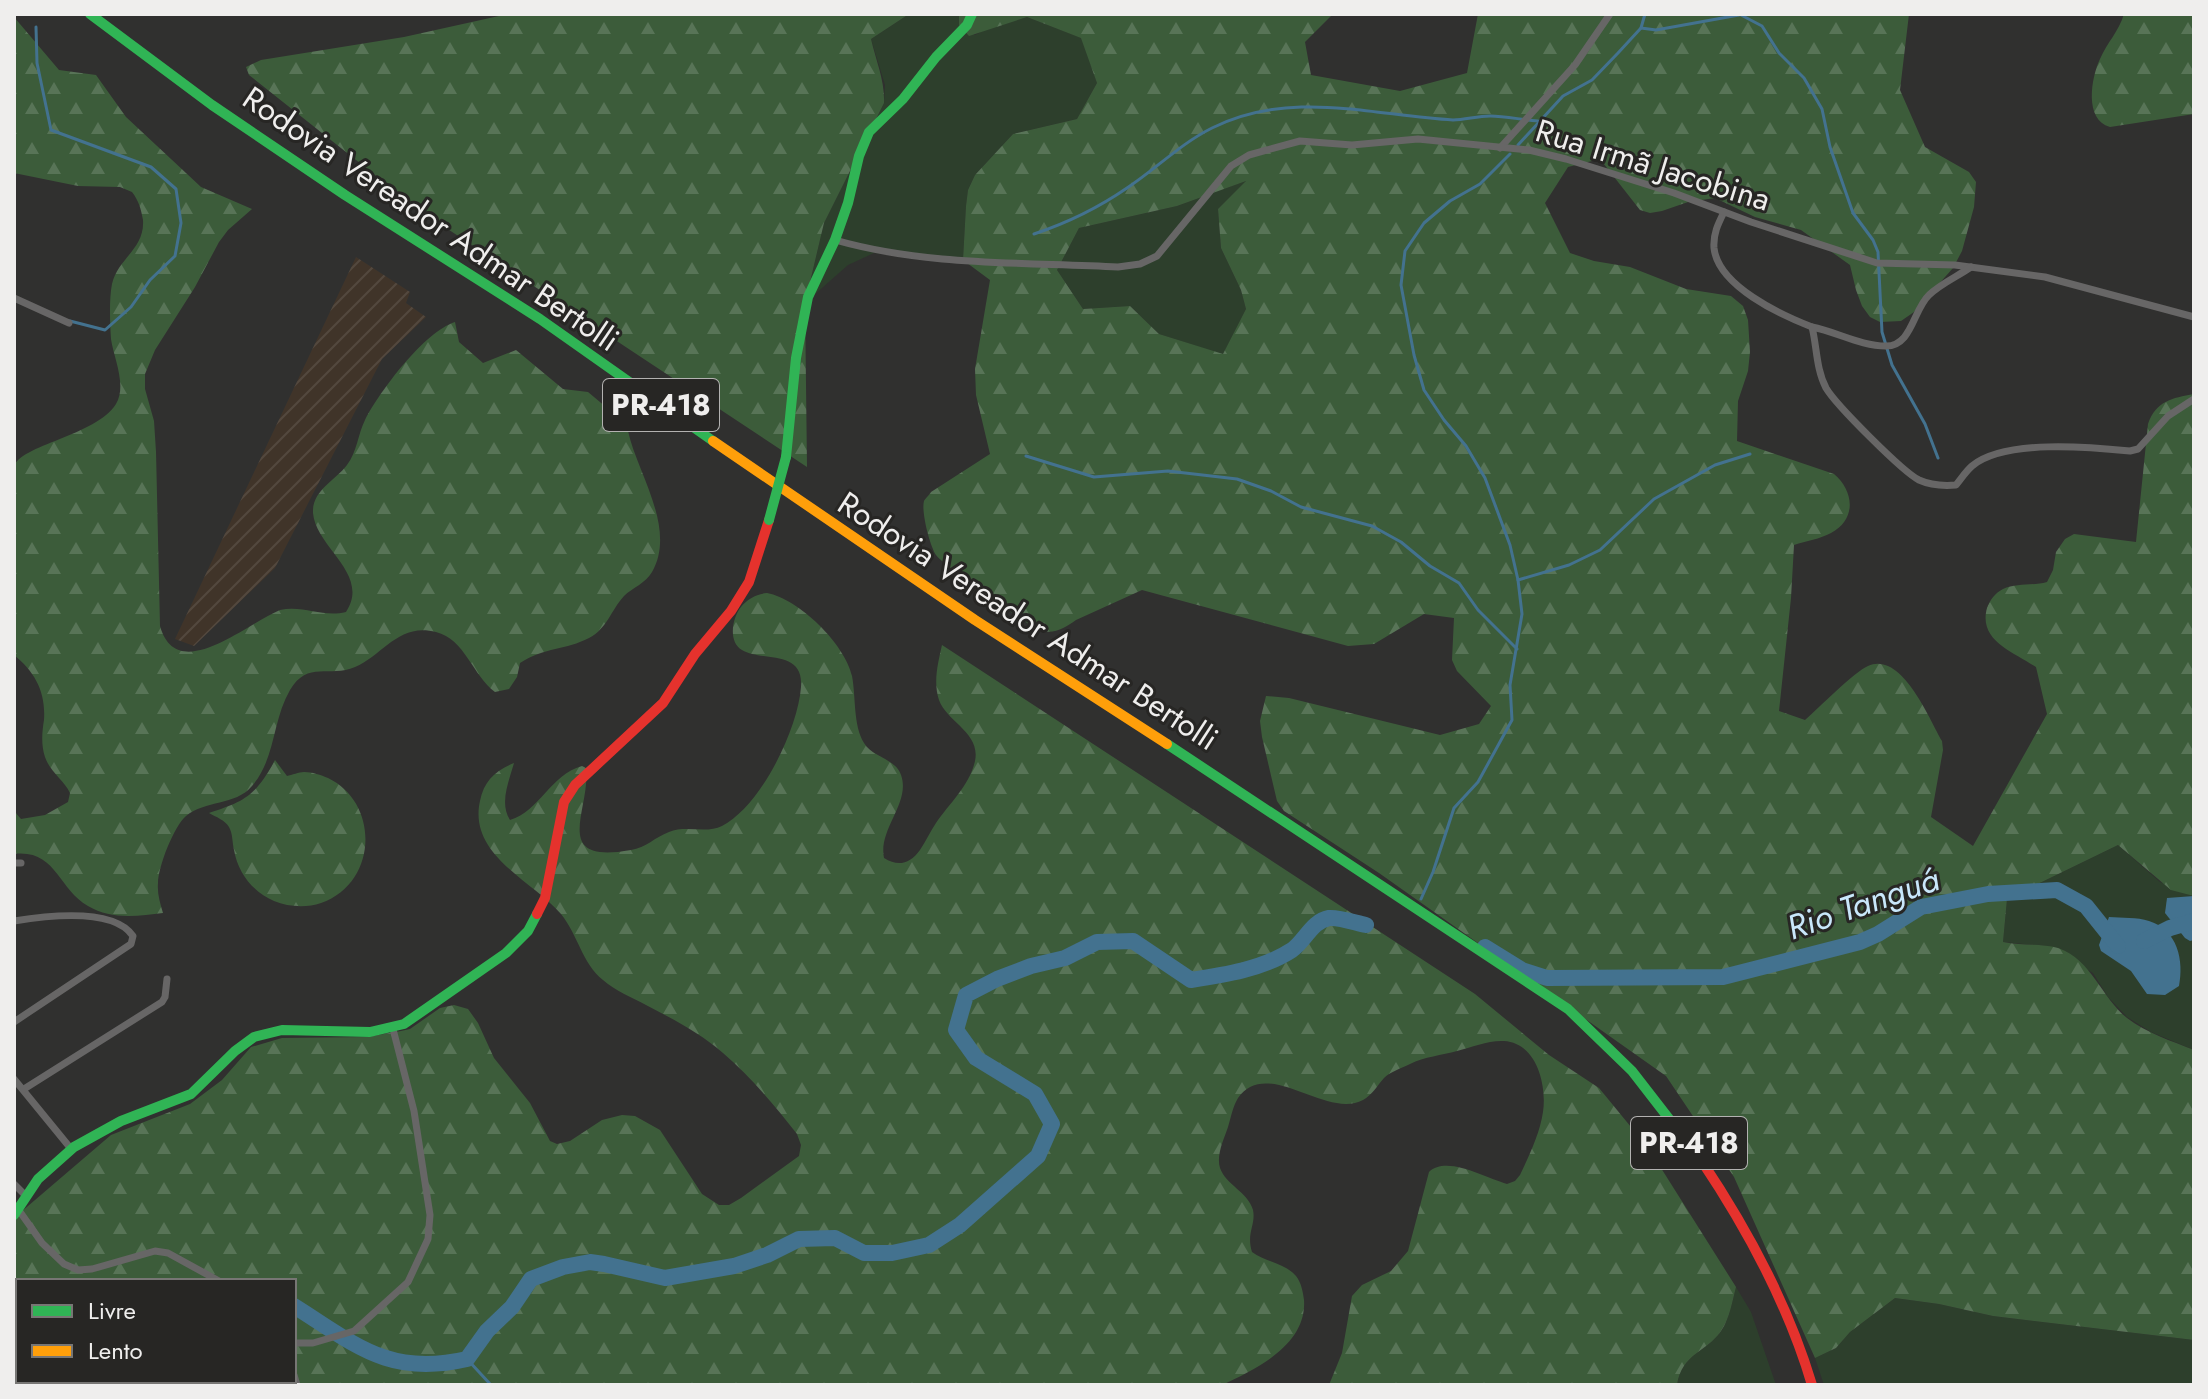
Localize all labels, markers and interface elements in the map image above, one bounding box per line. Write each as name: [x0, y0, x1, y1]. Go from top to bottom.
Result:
street label: Rodovia Vereador Admar Bertolli: [233, 75, 629, 363]
street label: Rua Irmã Jacobina: [1530, 107, 1776, 223]
road number: PR-418: [603, 379, 719, 431]
street label: Rodovia Vereador Admar Bertolli: [829, 480, 1227, 762]
water label: Rio Tanguá: [1780, 854, 1946, 952]
road number: PR-418: [1631, 1117, 1747, 1169]
legend: [16, 1279, 296, 1383]
text: Livre: [88, 1293, 136, 1328]
text: Lento: [88, 1333, 143, 1368]

